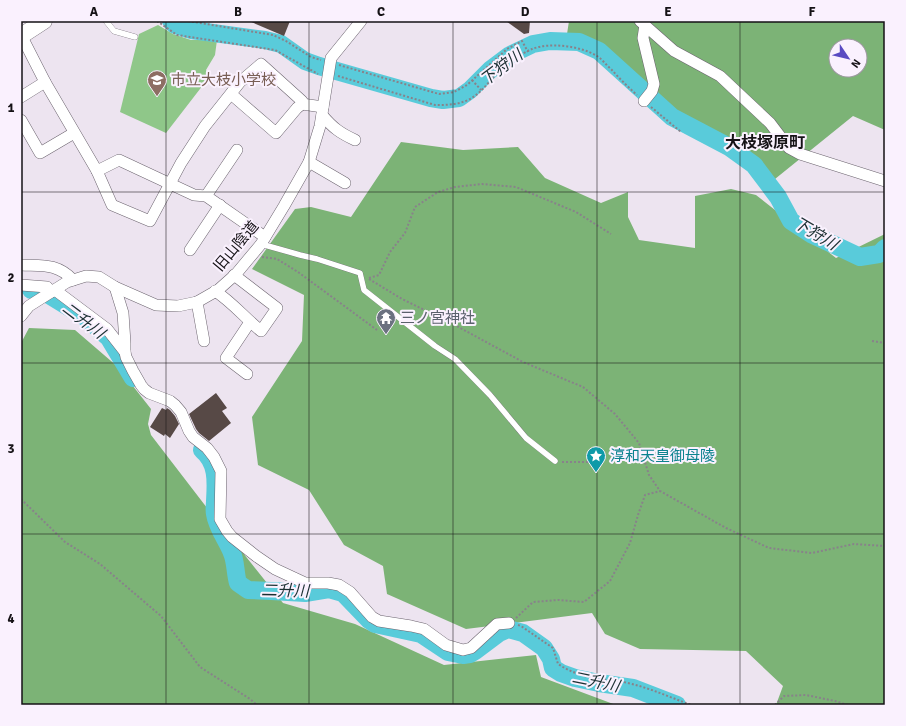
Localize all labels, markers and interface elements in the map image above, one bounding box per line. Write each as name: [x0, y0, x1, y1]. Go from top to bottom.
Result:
text: A: [90, 4, 99, 20]
text: B: [234, 4, 242, 20]
text: C: [377, 4, 385, 20]
text: D: [521, 4, 530, 20]
text: E: [664, 4, 672, 20]
text: F: [809, 4, 816, 20]
north arrow: [828, 38, 868, 78]
water label: 下狩川: [476, 44, 528, 90]
text: N: [848, 57, 863, 70]
school or university icon: 市立大枝小学校: [146, 69, 168, 97]
place label: 市立大枝小学校: [171, 71, 276, 89]
text: 1: [7, 100, 15, 116]
district label: 大枝塚原町: [725, 133, 805, 153]
water label: 下狩川: [790, 213, 843, 256]
street label: 旧山陰道: [210, 217, 262, 275]
text: 2: [7, 270, 15, 286]
water label: 二升川: [58, 298, 110, 344]
temple icon: 三ノ宮神社: [375, 307, 397, 335]
place label: 三ノ宮神社: [400, 309, 475, 327]
text: 3: [7, 441, 15, 457]
place icon: 淳和天皇御母陵: [585, 445, 607, 473]
place label: 淳和天皇御母陵: [610, 447, 715, 465]
water label: 二升川: [261, 581, 311, 601]
text: 4: [7, 611, 15, 627]
water label: 二升川: [570, 667, 623, 697]

